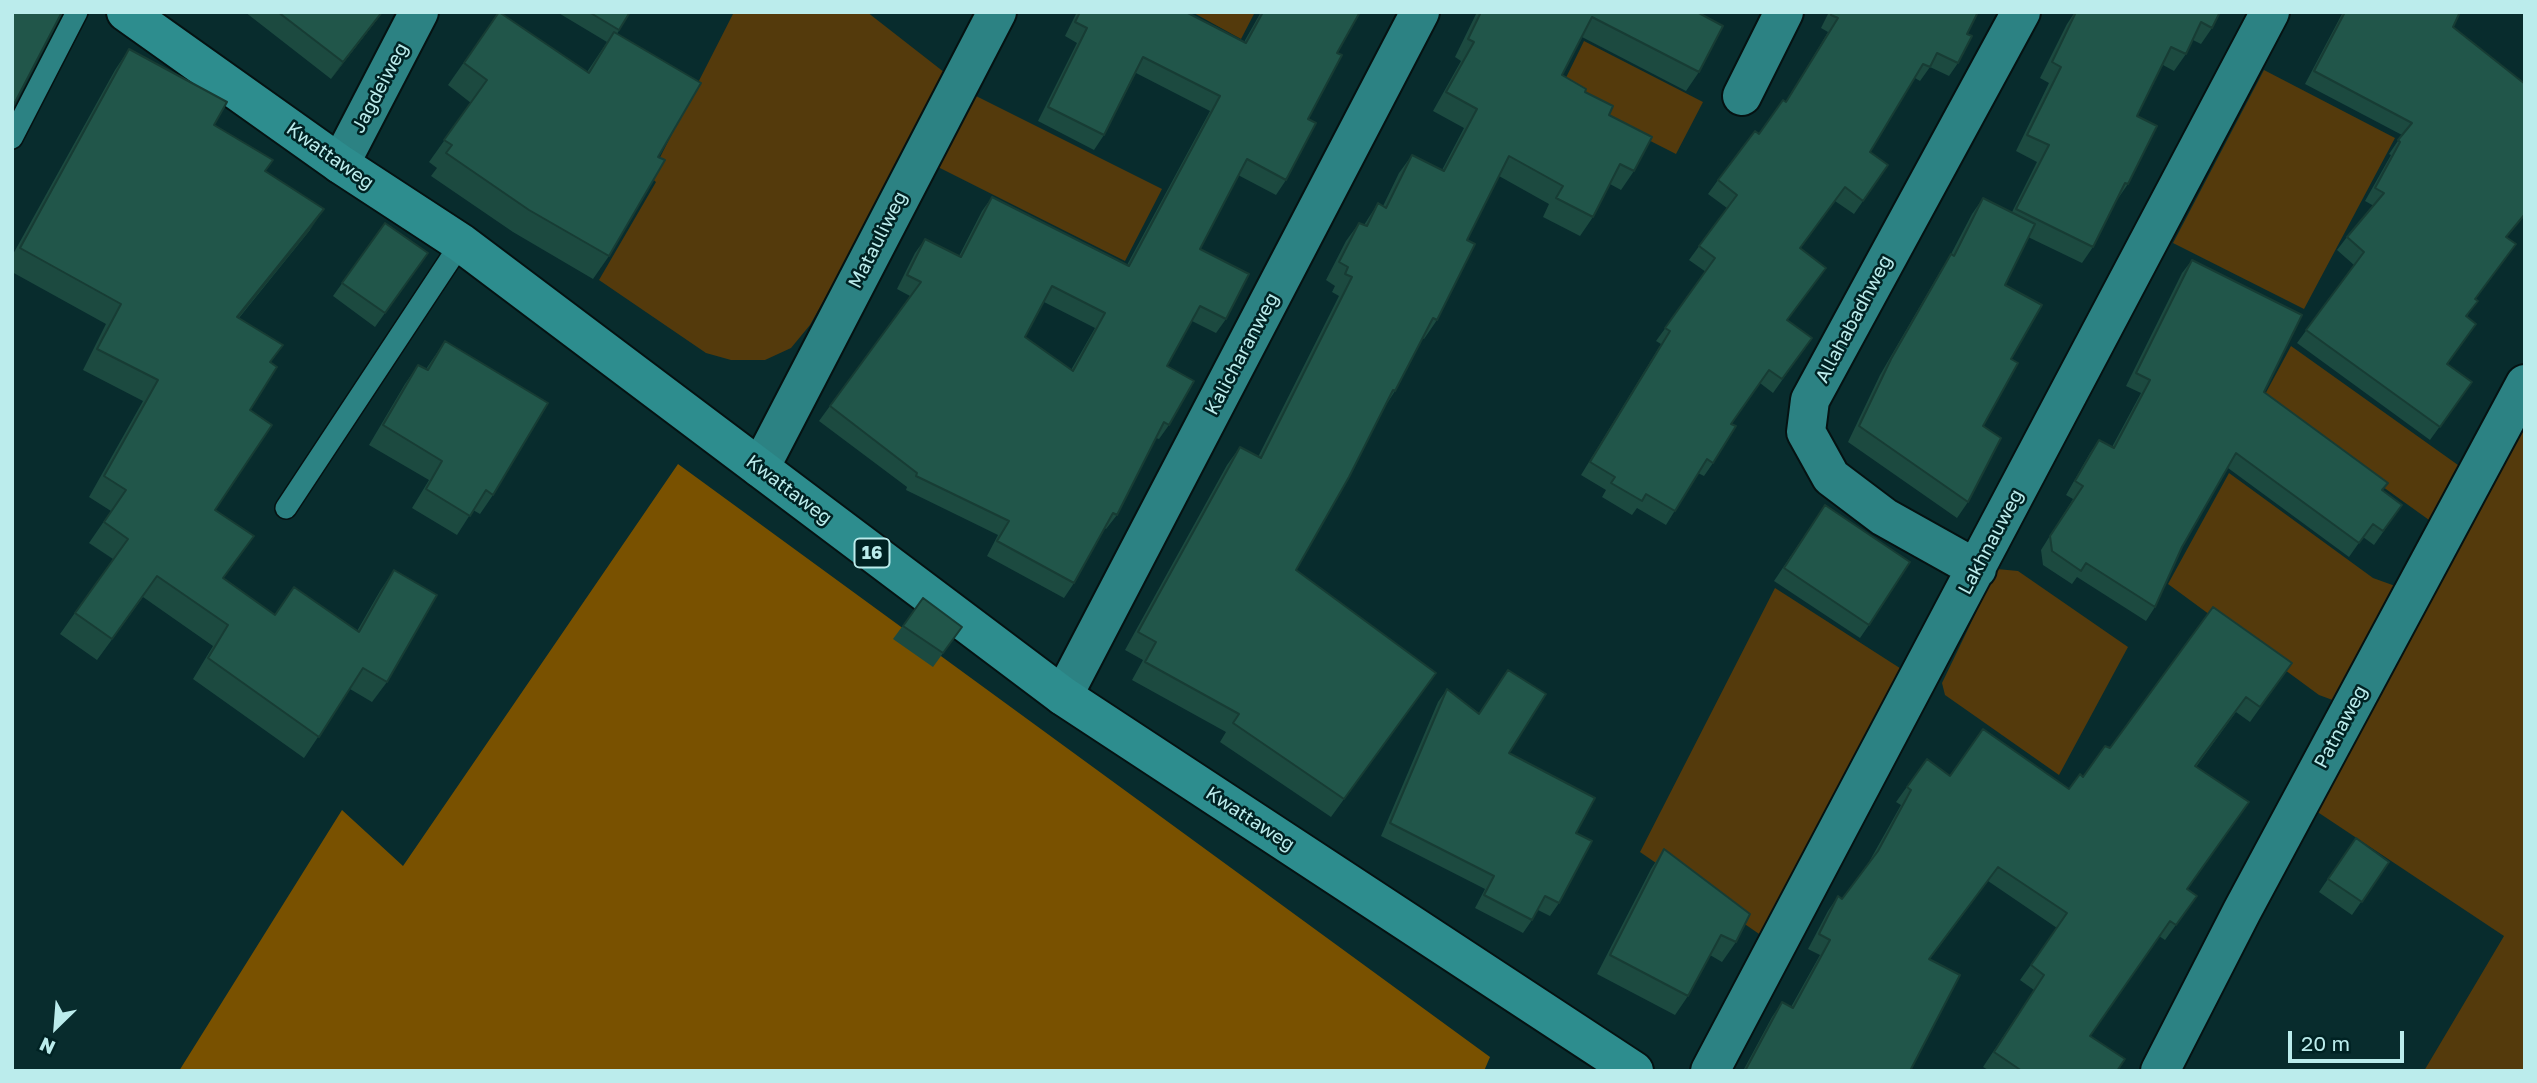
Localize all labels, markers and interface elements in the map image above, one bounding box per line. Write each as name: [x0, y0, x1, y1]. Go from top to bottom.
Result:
street label: Jagdeiweg: [347, 39, 413, 137]
street label: Kwattaweg: [282, 118, 378, 194]
street label: Matauliweg: [844, 188, 912, 292]
street label: Allahabadhweg: [1811, 251, 1897, 387]
street label: Kalicharanweg: [1200, 289, 1284, 419]
street label: Kwattaweg: [742, 450, 836, 530]
street label: Lakhnauweg: [1954, 485, 2028, 599]
road number: 16: [854, 538, 890, 568]
street label: Patnaweg: [2310, 682, 2372, 772]
street label: Kwattaweg: [1201, 782, 1299, 856]
north arrow: [21, 992, 91, 1062]
scale bar: [2292, 1016, 2408, 1060]
text: 20 m: [2301, 1030, 2350, 1056]
text: N: [36, 1033, 58, 1060]

